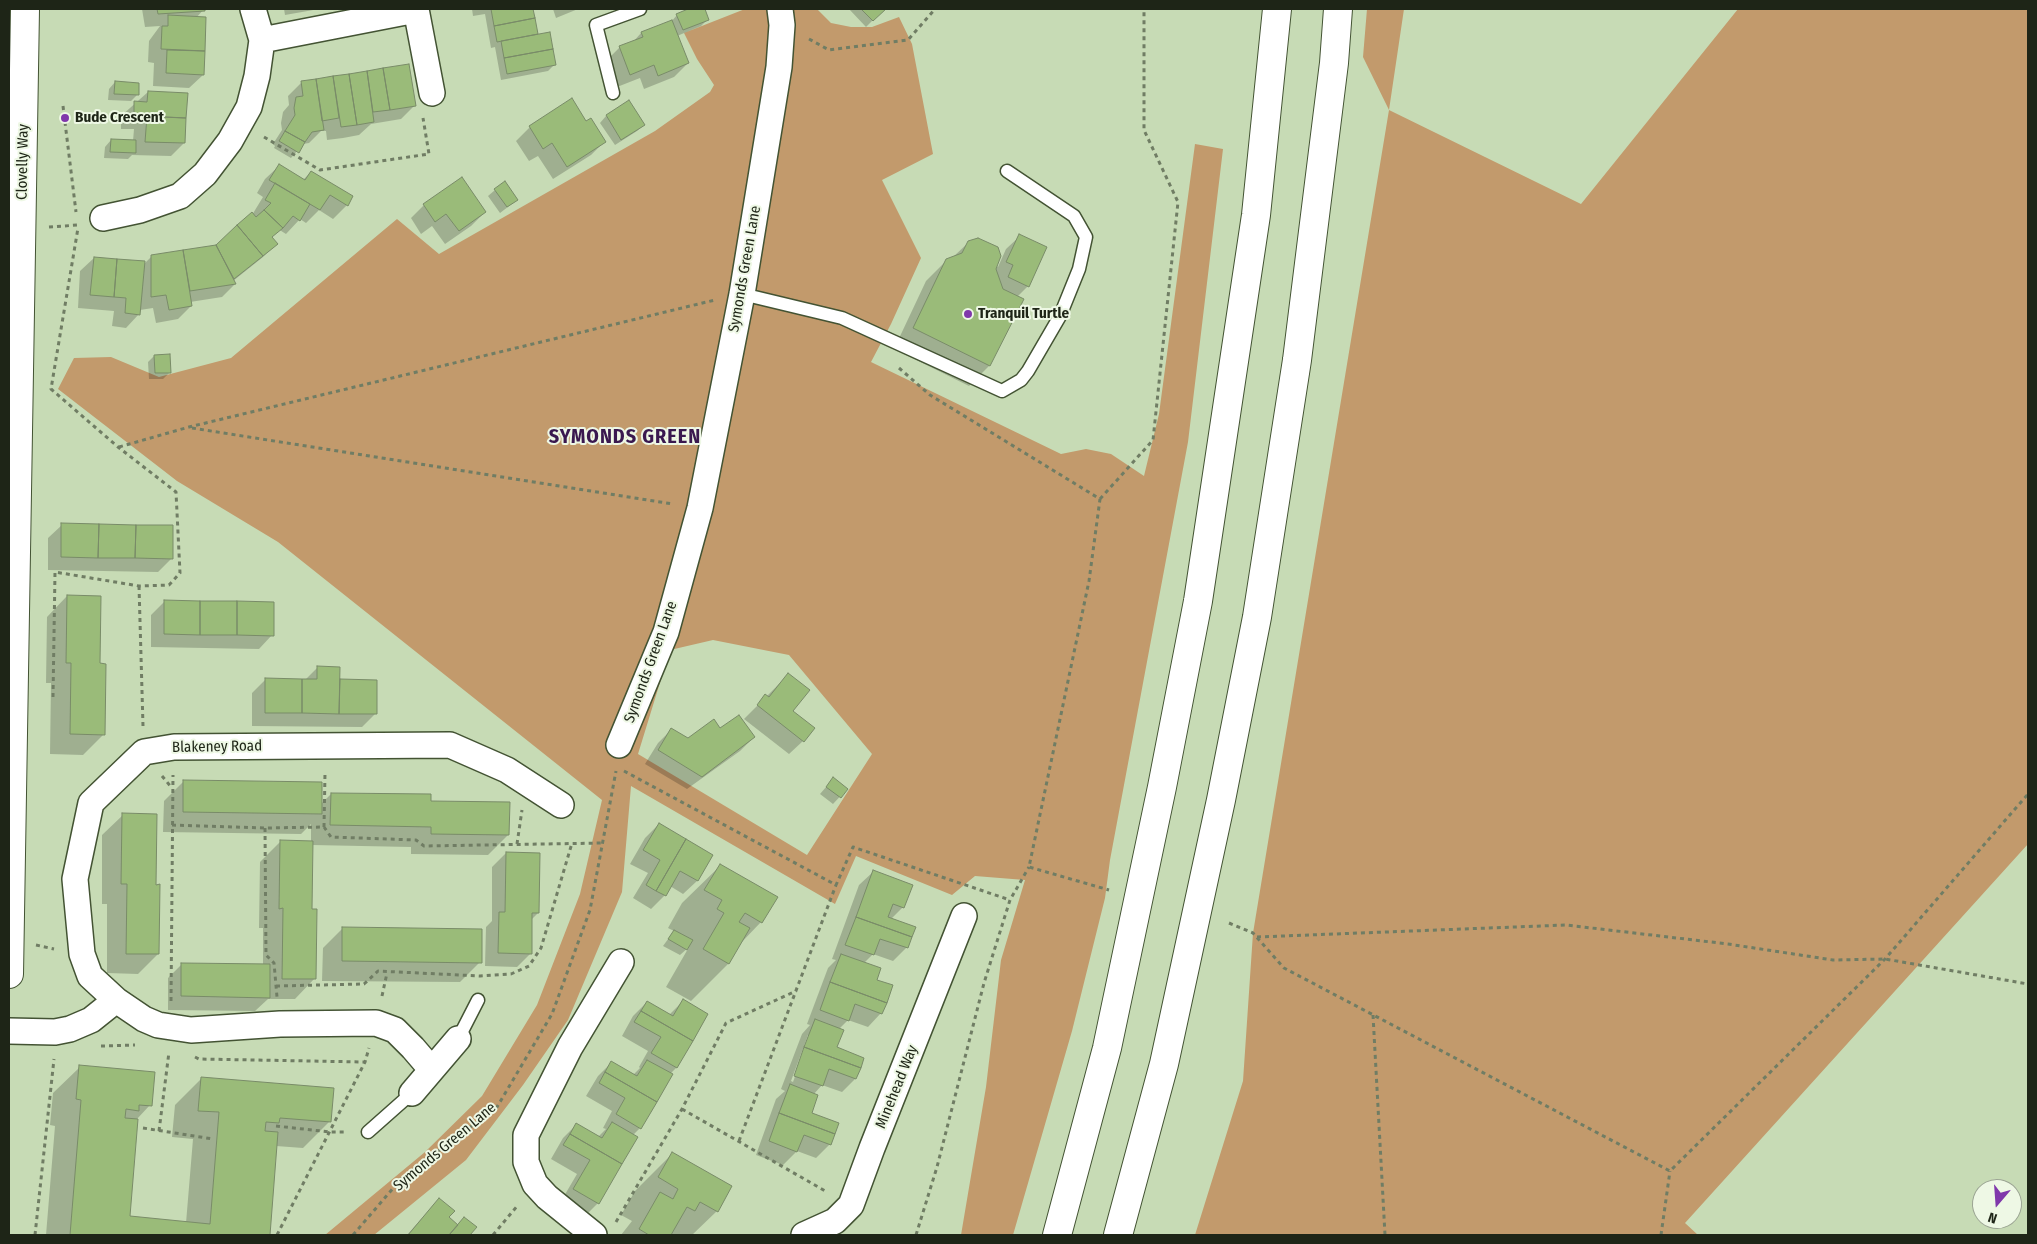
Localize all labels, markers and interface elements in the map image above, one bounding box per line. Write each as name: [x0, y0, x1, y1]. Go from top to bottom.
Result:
place label: Bude Crescent: [75, 109, 164, 127]
marker: Bude Crescent: [59, 112, 71, 124]
street label: Clovelly Way: [13, 124, 33, 200]
street label: Symonds Green Lane: [725, 204, 765, 334]
place label: Tranquil Turtle: [978, 305, 1069, 323]
marker: Tranquil Turtle: [962, 308, 974, 320]
district label: SYMONDS GREEN: [547, 425, 703, 449]
street label: Symonds Green Lane: [621, 599, 681, 725]
street label: Blakeney Road: [172, 737, 262, 757]
street label: Minehead Way: [872, 1043, 922, 1131]
street label: Symonds Green Lane: [390, 1099, 500, 1195]
north arrow: [1972, 1179, 2022, 1229]
text: N: [1986, 1208, 1999, 1227]

